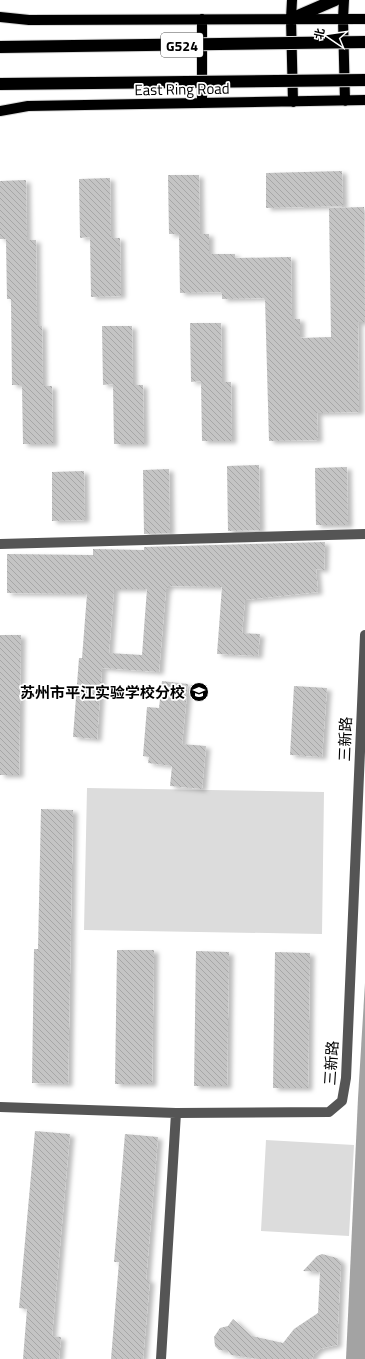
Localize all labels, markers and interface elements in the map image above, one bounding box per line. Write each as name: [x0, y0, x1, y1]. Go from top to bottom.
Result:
north arrow: [309, 16, 349, 56]
text: 北: [310, 27, 328, 41]
road number: G524: [161, 33, 203, 57]
street label: East Ring Road: [134, 77, 230, 101]
place label: 苏州市平江实验学校分校: [20, 681, 185, 704]
school or university icon: 苏州市平江实验学校分校: [188, 681, 210, 703]
street label: 三新路: [333, 716, 357, 762]
street label: 三新路: [318, 1040, 344, 1086]

